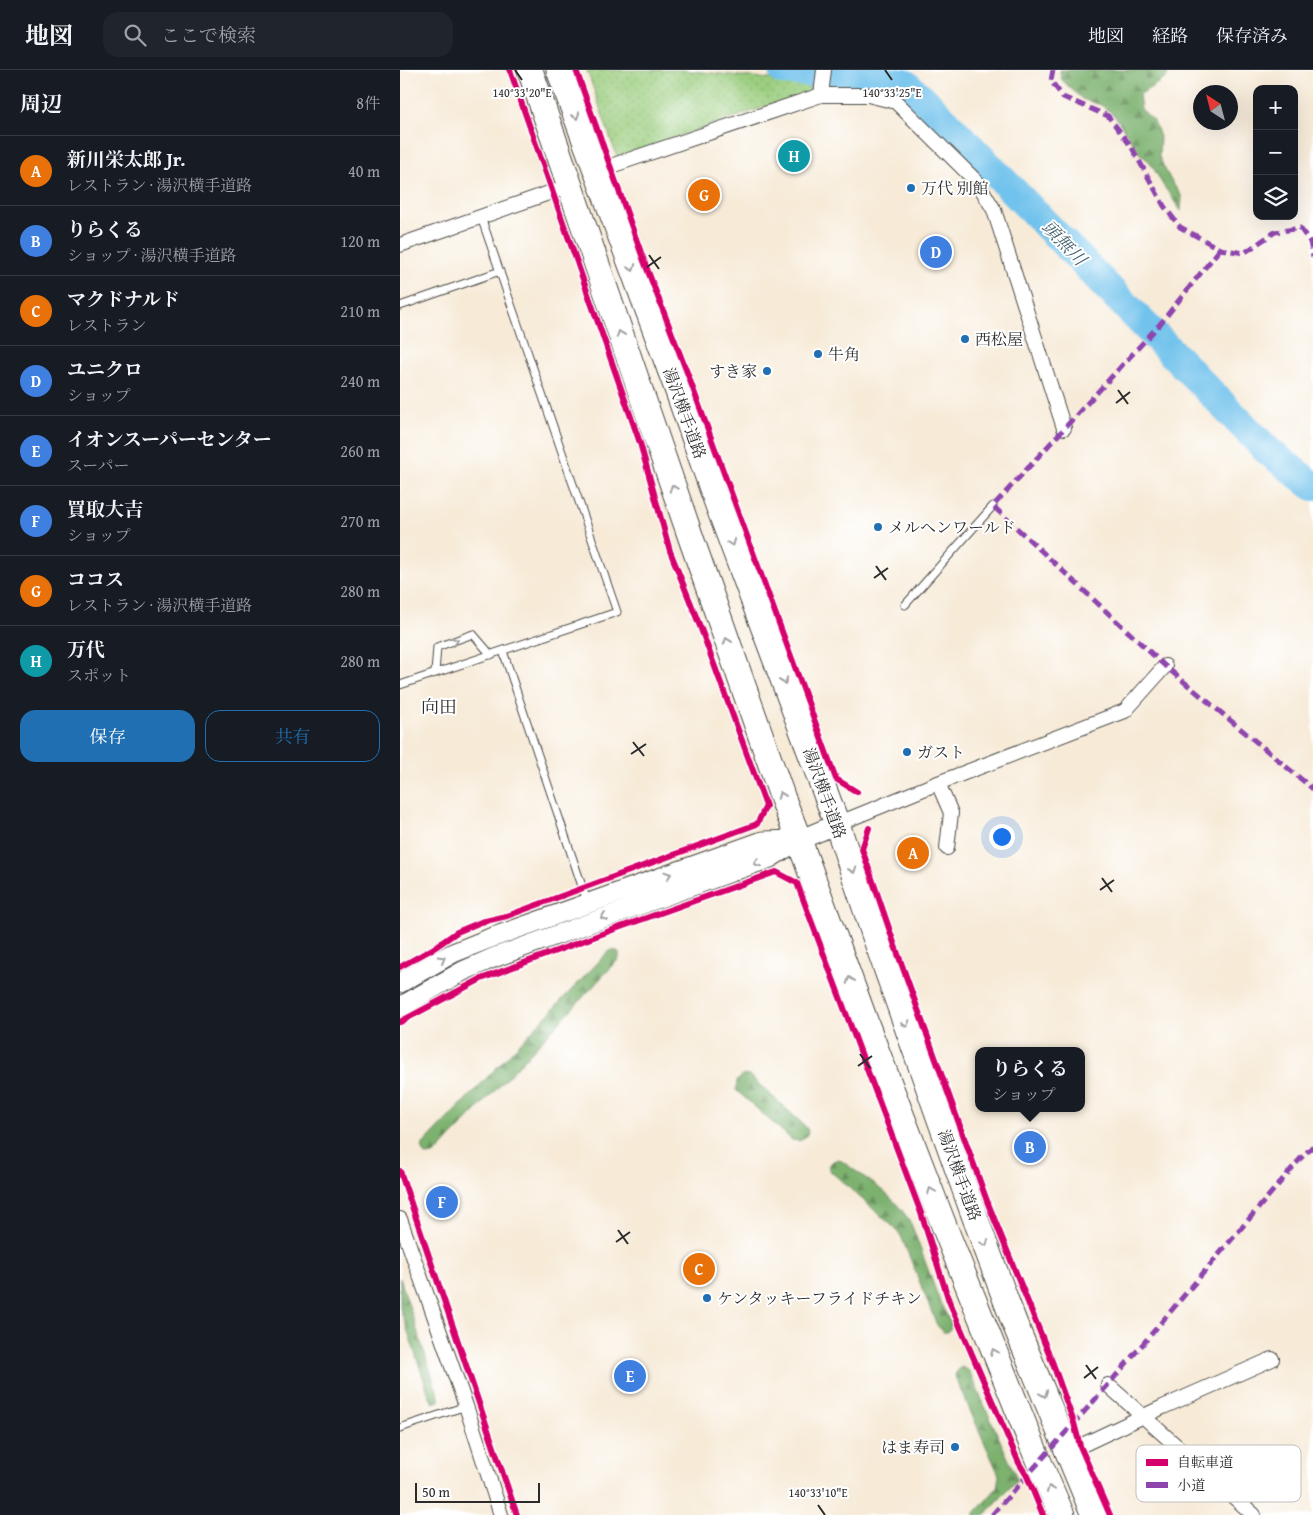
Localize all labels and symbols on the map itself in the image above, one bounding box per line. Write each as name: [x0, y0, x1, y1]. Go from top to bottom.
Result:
text: 140°33'20"E: [492, 84, 552, 101]
text: 140°33'25"E: [862, 84, 922, 101]
north arrow: [1193, 85, 1238, 130]
one-way arrow: [570, 111, 580, 120]
pin: H: [778, 137, 810, 175]
pin: G: [688, 176, 720, 214]
place label: 万代 別館: [921, 176, 989, 200]
marker: 万代 別館: [905, 182, 917, 194]
water label: 頭無川: [1036, 214, 1094, 273]
pin: D: [920, 233, 952, 271]
one-way arrow: [626, 264, 636, 272]
place label: 西松屋: [975, 327, 1023, 351]
one-way arrow: [616, 331, 626, 339]
marker: 西松屋: [959, 333, 971, 345]
place label: 牛角: [828, 342, 860, 366]
marker: 牛角: [812, 348, 824, 360]
place label: すき家: [709, 359, 757, 383]
street label: 湯沢横手道路: [657, 364, 713, 462]
marker: すき家: [761, 365, 773, 377]
one-way arrow: [669, 484, 679, 493]
place label: メルヘンワールド: [888, 515, 1016, 539]
marker: メルヘンワールド: [872, 521, 884, 533]
one-way arrow: [726, 538, 736, 547]
one-way arrow: [451, 637, 459, 647]
one-way arrow: [723, 638, 733, 646]
one-way arrow: [778, 676, 788, 684]
district label: 向田: [421, 693, 457, 720]
place label: ガスト: [917, 740, 965, 764]
street label: 湯沢横手道路: [797, 744, 853, 842]
marker: ガスト: [901, 746, 913, 758]
one-way arrow: [777, 791, 787, 799]
your location: [989, 824, 1015, 850]
pin: A: [897, 834, 929, 872]
one-way arrow: [753, 857, 761, 867]
one-way arrow: [847, 866, 857, 874]
one-way arrow: [663, 871, 671, 881]
one-way arrow: [600, 912, 608, 922]
one-way arrow: [437, 955, 446, 965]
one-way arrow: [846, 976, 856, 985]
one-way arrow: [900, 1019, 910, 1028]
street label: 湯沢横手道路: [932, 1126, 988, 1224]
pin: B: [1014, 1128, 1046, 1166]
pin: F: [426, 1183, 458, 1221]
one-way arrow: [927, 1187, 937, 1196]
one-way arrow: [979, 1238, 989, 1246]
pin: C: [683, 1250, 715, 1288]
place label: ケンタッキーフライドチキン: [717, 1286, 922, 1310]
marker: ケンタッキーフライドチキン: [701, 1292, 713, 1304]
one-way arrow: [990, 1348, 1001, 1357]
pin: E: [614, 1357, 646, 1395]
one-way arrow: [1037, 1389, 1048, 1398]
place label: はま寿司: [881, 1435, 945, 1459]
marker: はま寿司: [949, 1441, 961, 1453]
legend: [1136, 1445, 1301, 1502]
text: 自転車道: [1177, 1452, 1233, 1472]
text: 小道: [1177, 1475, 1205, 1495]
scale bar: [415, 1480, 540, 1503]
text: 140°33'10"E: [788, 1484, 848, 1501]
one-way arrow: [1046, 1485, 1057, 1494]

